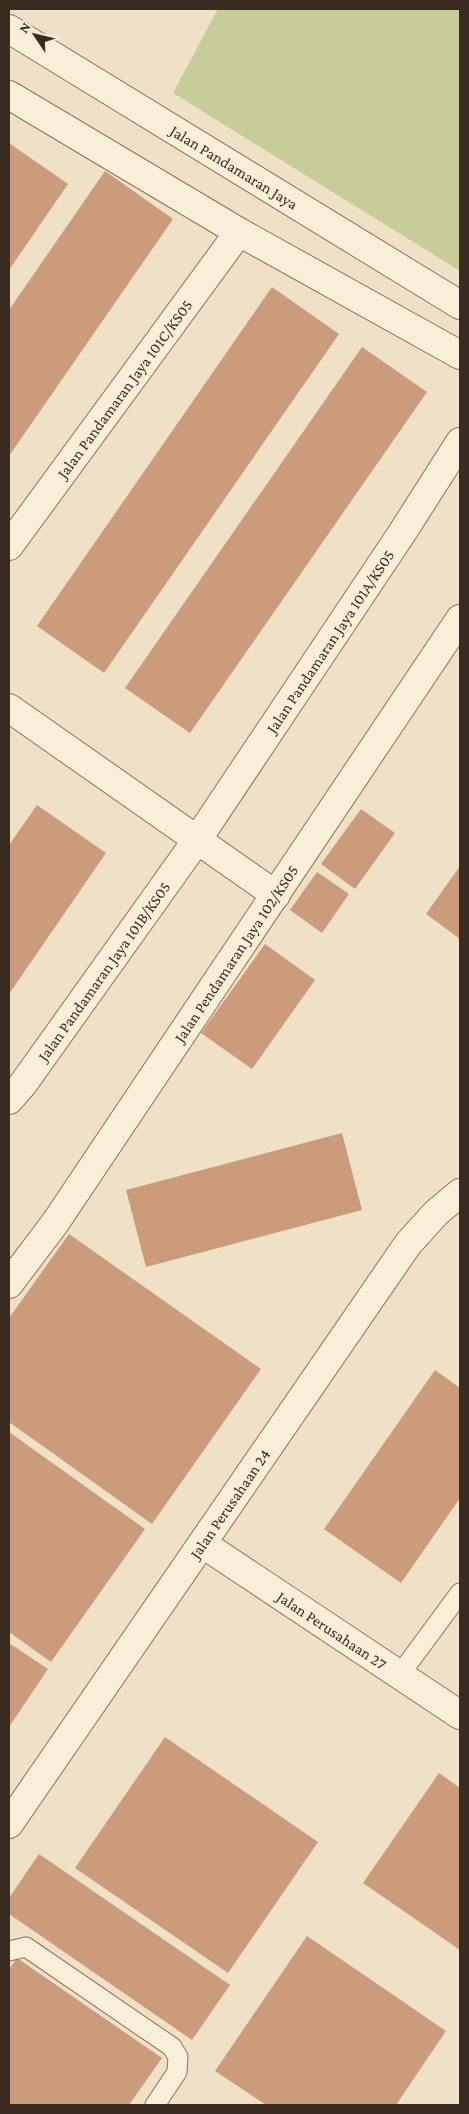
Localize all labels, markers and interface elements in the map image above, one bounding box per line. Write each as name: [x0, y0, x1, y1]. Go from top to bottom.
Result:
north arrow: [10, 10, 60, 60]
text: N: [15, 19, 34, 36]
street label: Jalan Pandamaran Jaya: [165, 120, 302, 213]
street label: Jalan Pandamaran Jaya 101C/KS05: [52, 296, 195, 483]
street label: Jalan Pandamaran Jaya 101A/KS05: [261, 546, 397, 738]
street label: Jalan Pendamaran Jaya 102/KS05: [169, 862, 301, 1047]
street label: Jalan Pandamaran Jaya 101B/KS05: [33, 878, 173, 1066]
street label: Jalan Perusahaan 24: [185, 1446, 273, 1564]
street label: Jalan Perusahaan 27: [272, 1586, 390, 1673]

